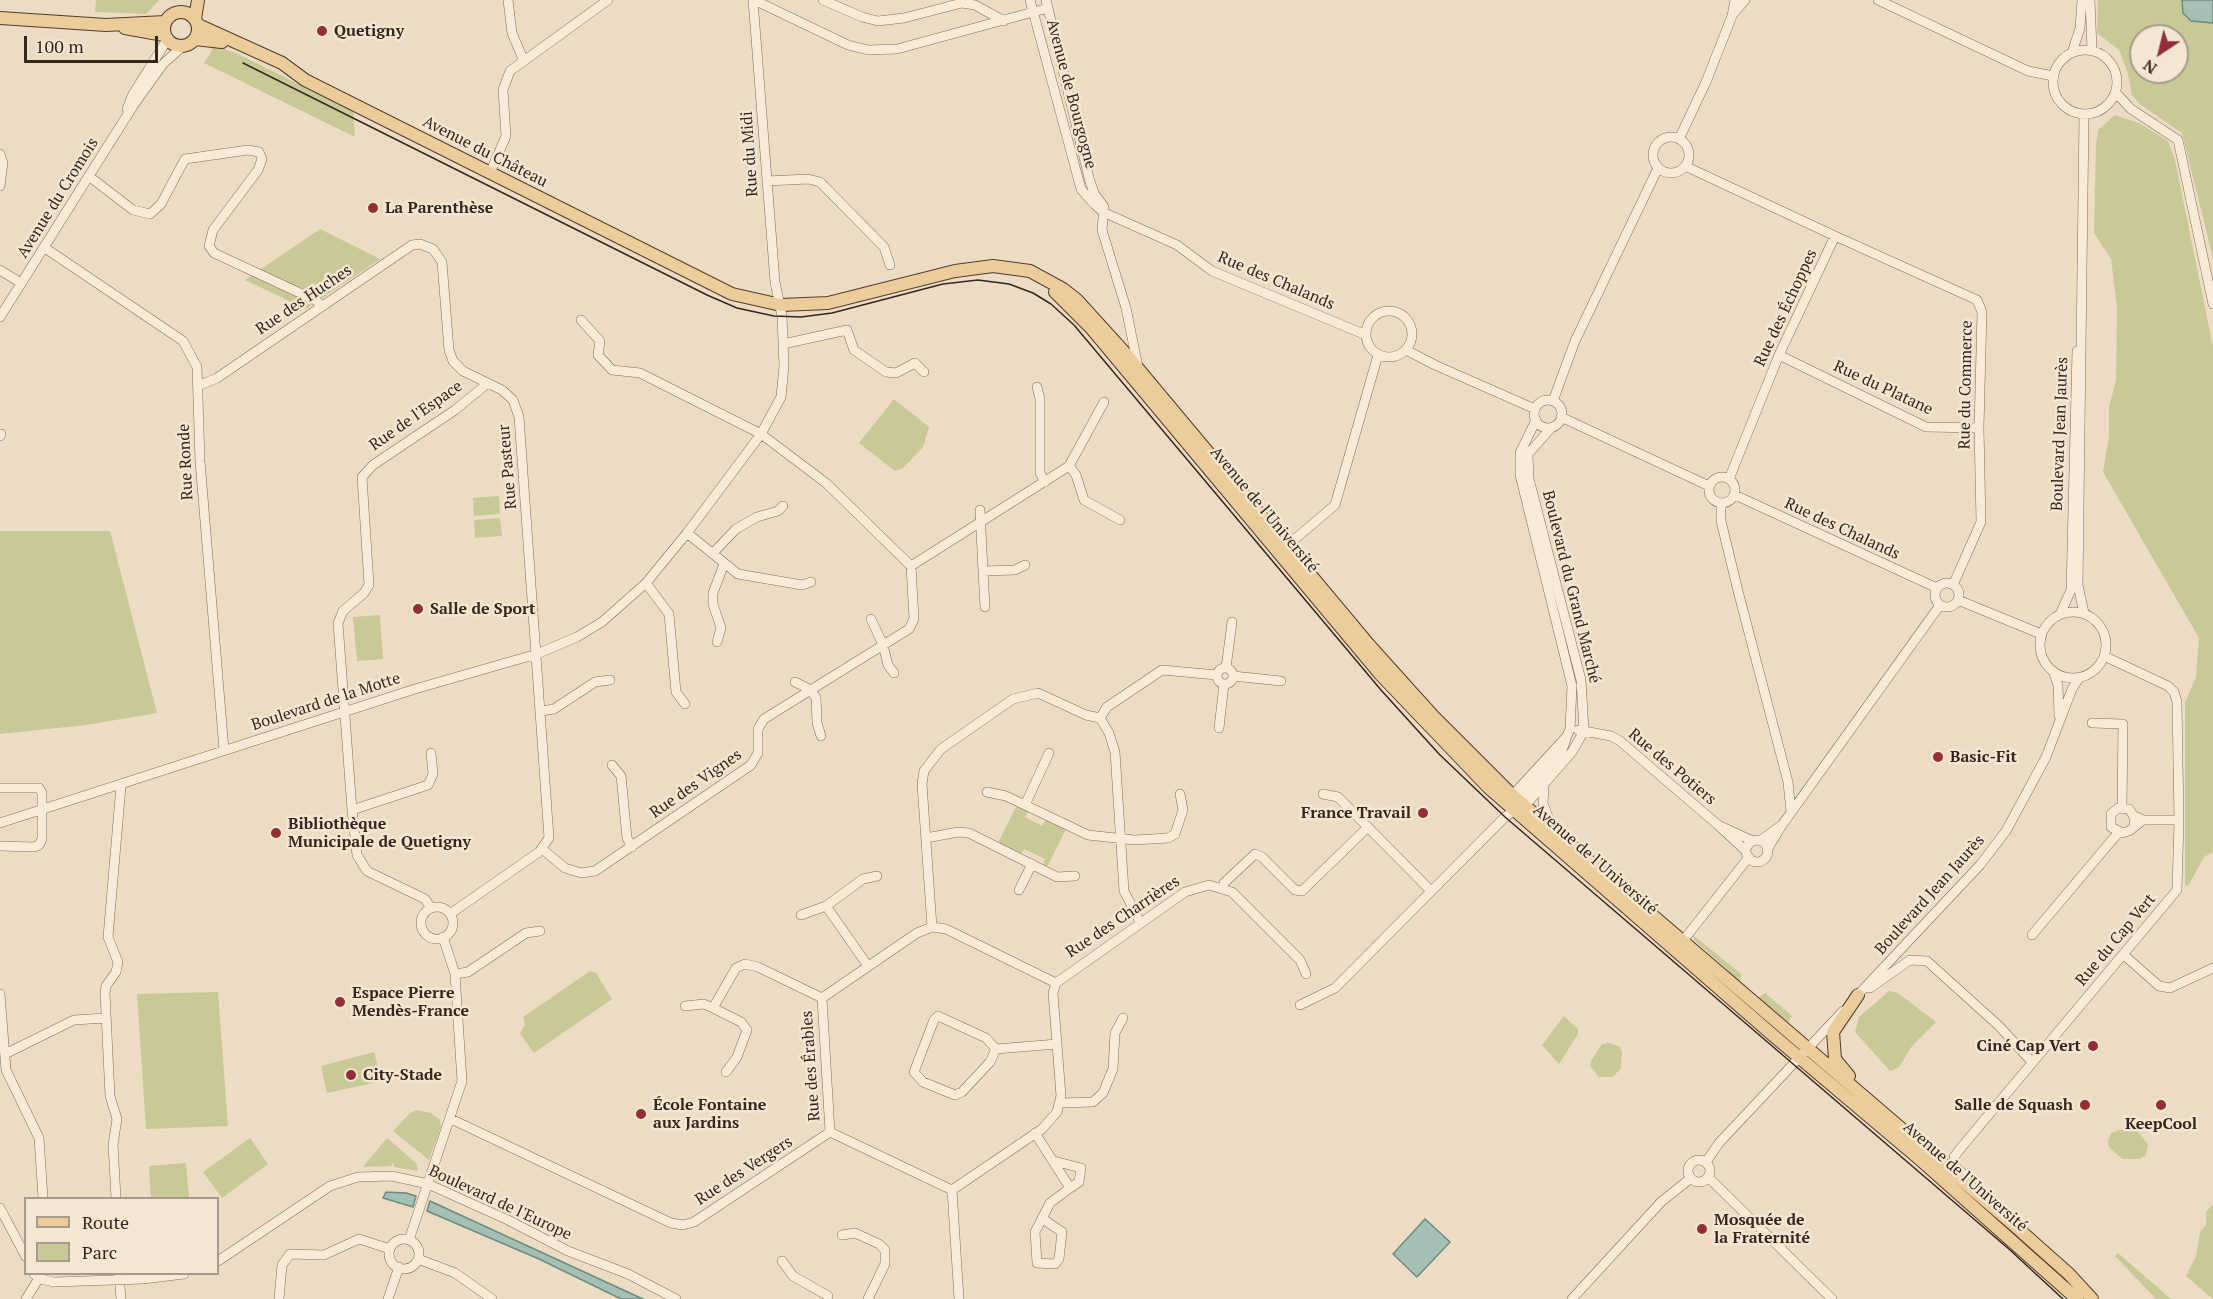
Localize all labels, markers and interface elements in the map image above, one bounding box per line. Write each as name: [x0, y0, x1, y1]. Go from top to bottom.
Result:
street label: Avenue de Bourgogne: [1042, 17, 1100, 171]
place label: Quetigny: [334, 21, 404, 41]
scale bar: [27, 24, 160, 62]
marker: Quetigny: [315, 24, 329, 38]
north arrow: [2129, 24, 2189, 84]
text: 100 m: [35, 34, 84, 58]
text: N: [2139, 55, 2161, 80]
street label: Rue du Midi: [737, 111, 763, 197]
street label: Avenue du Château: [419, 112, 551, 192]
street label: Avenue du Cromois: [13, 134, 103, 262]
place label: La Parenthèse: [385, 198, 493, 218]
marker: La Parenthèse: [366, 201, 380, 215]
street label: Rue des Échoppes: [1750, 246, 1822, 370]
street label: Rue des Chalands: [1215, 248, 1337, 314]
street label: Rue des Huches: [252, 261, 356, 339]
street label: Rue du Commerce: [1955, 320, 1977, 450]
street label: Rue du Platane: [1830, 357, 1936, 419]
street label: Boulevard Jean Jaurès: [2048, 357, 2072, 511]
street label: Rue de l'Espace: [366, 377, 466, 455]
street label: Rue Ronde: [174, 423, 198, 501]
street label: Rue Pasteur: [495, 424, 521, 510]
street label: Avenue de l'Université: [1206, 443, 1322, 577]
street label: Boulevard du Grand Marché: [1538, 489, 1604, 685]
street label: Rue des Chalands: [1781, 494, 1903, 564]
place label: Salle de Sport: [430, 599, 535, 619]
marker: Salle de Sport: [411, 602, 425, 616]
street label: Boulevard de la Motte: [249, 669, 403, 735]
street label: Rue des Potiers: [1624, 725, 1720, 809]
street label: Rue des Vignes: [646, 745, 746, 823]
place label: Basic-Fit: [1950, 747, 2017, 767]
marker: Basic-Fit: [1931, 750, 1945, 764]
street label: Avenue de l'Université: [1529, 801, 1661, 919]
place label: France Travail: [1301, 803, 1411, 823]
marker: France Travail: [1416, 806, 1430, 820]
place label: Bibliothèque Municipale de Quetigny: [288, 814, 471, 852]
marker: Bibliothèque Municipale de Quetigny: [269, 826, 283, 840]
street label: Boulevard Jean Jaurès: [1871, 831, 1989, 959]
street label: Rue des Charrières: [1062, 872, 1184, 962]
street label: Rue du Cap Vert: [2072, 890, 2160, 990]
place label: Espace Pierre Mendès-France: [352, 983, 469, 1021]
marker: Espace Pierre Mendès-France: [333, 995, 347, 1009]
street label: Rue des Érables: [798, 1010, 824, 1122]
place label: Ciné Cap Vert: [1977, 1036, 2081, 1056]
marker: Ciné Cap Vert: [2086, 1039, 2100, 1053]
place label: City-Stade: [363, 1065, 442, 1085]
marker: City-Stade: [344, 1068, 358, 1082]
place label: École Fontaine aux Jardins: [653, 1095, 766, 1133]
place label: Salle de Squash: [1954, 1095, 2073, 1115]
marker: Salle de Squash: [2078, 1098, 2092, 1112]
marker: KeepCool: [2154, 1098, 2168, 1112]
marker: École Fontaine aux Jardins: [634, 1107, 648, 1121]
place label: KeepCool: [2125, 1114, 2197, 1134]
street label: Avenue de l'Université: [1899, 1118, 2031, 1236]
street label: Rue des Vergers: [692, 1132, 796, 1210]
street label: Boulevard de l'Europe: [426, 1161, 574, 1245]
legend: [24, 1197, 219, 1275]
text: Route: [82, 1210, 129, 1234]
place label: Mosquée de la Fraternité: [1714, 1210, 1810, 1248]
marker: Mosquée de la Fraternité: [1695, 1222, 1709, 1236]
text: Parc: [82, 1240, 117, 1264]

